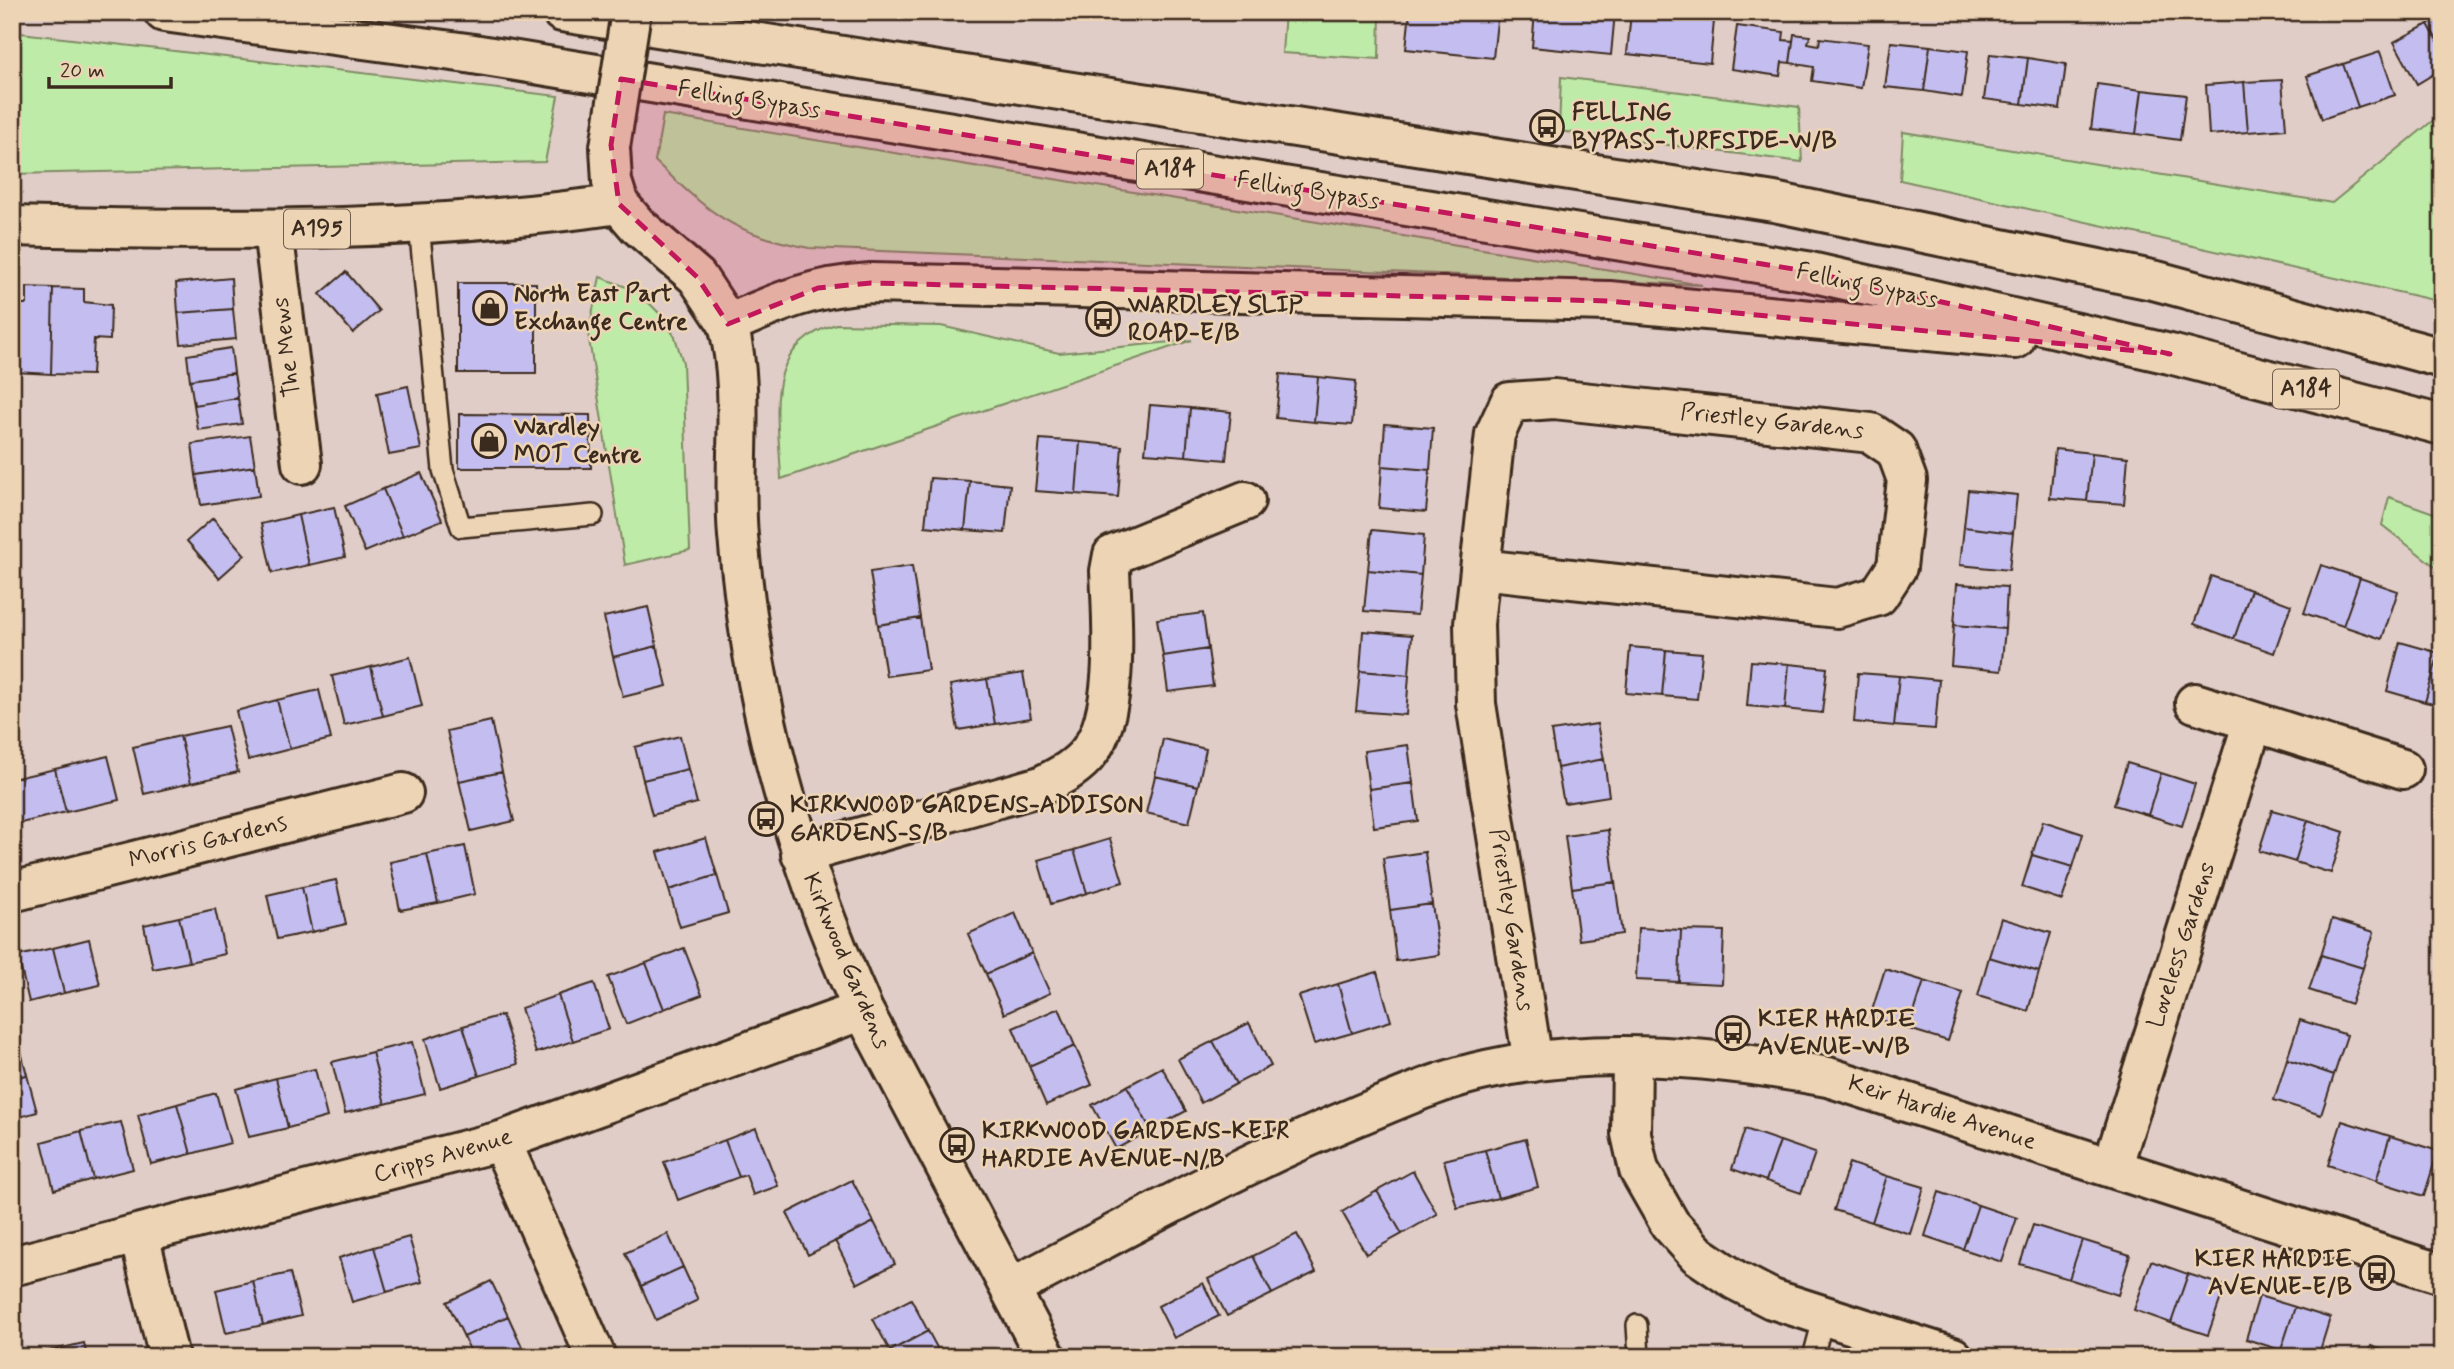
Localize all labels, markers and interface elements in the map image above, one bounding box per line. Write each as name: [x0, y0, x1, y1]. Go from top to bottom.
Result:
scale bar: [49, 46, 172, 90]
text: 20 m: [60, 57, 105, 85]
street label: Felling Bypass: [675, 73, 823, 130]
place label: FELLING BYPASS-TURFSIDE-W/B: [1572, 98, 1837, 157]
bus stop icon: FELLING BYPASS-TURFSIDE-W/B: [1528, 108, 1566, 146]
road number: A184: [1137, 150, 1203, 188]
street label: Felling Bypass: [1234, 164, 1382, 221]
road number: A195: [284, 210, 350, 248]
street label: Felling Bypass: [1793, 256, 1941, 319]
place label: North East Part Exchange Centre: [514, 279, 688, 341]
shop icon: North East Part Exchange Centre: [471, 289, 509, 327]
place label: WARDLEY SLIP ROAD-E/B: [1127, 290, 1303, 349]
street label: The Mews: [265, 295, 309, 399]
bus stop icon: WARDLEY SLIP ROAD-E/B: [1084, 300, 1122, 338]
road number: A184: [2273, 370, 2339, 408]
street label: Priestley Gardens: [1679, 397, 1866, 447]
place label: Wardley MOT Centre: [513, 412, 642, 471]
shop icon: Wardley MOT Centre: [470, 422, 508, 460]
place label: KIRKWOOD GARDENS-ADDISON GARDENS-S/B: [790, 790, 1144, 849]
bus stop icon: KIRKWOOD GARDENS-ADDISON GARDENS-S/B: [747, 800, 785, 838]
street label: Morris Gardens: [126, 807, 290, 877]
street label: Priestley Gardens: [1481, 827, 1541, 1014]
street label: Loveless Gardens: [2141, 858, 2223, 1032]
street label: Kirkwood Gardens: [795, 868, 897, 1054]
place label: KIER HARDIE AVENUE-W/B: [1758, 1004, 1915, 1063]
bus stop icon: KIER HARDIE AVENUE-W/B: [1714, 1014, 1752, 1052]
street label: Keir Hardie Avenue: [1844, 1068, 2040, 1158]
place label: KIRKWOOD GARDENS-KEIR HARDIE AVENUE-N/B: [982, 1116, 1290, 1175]
street label: Cripps Avenue: [370, 1121, 516, 1191]
bus stop icon: KIRKWOOD GARDENS-KEIR HARDIE AVENUE-N/B: [938, 1126, 976, 1164]
place label: KIER HARDIE AVENUE-E/B: [2195, 1244, 2352, 1303]
bus stop icon: KIER HARDIE AVENUE-E/B: [2358, 1254, 2396, 1292]

